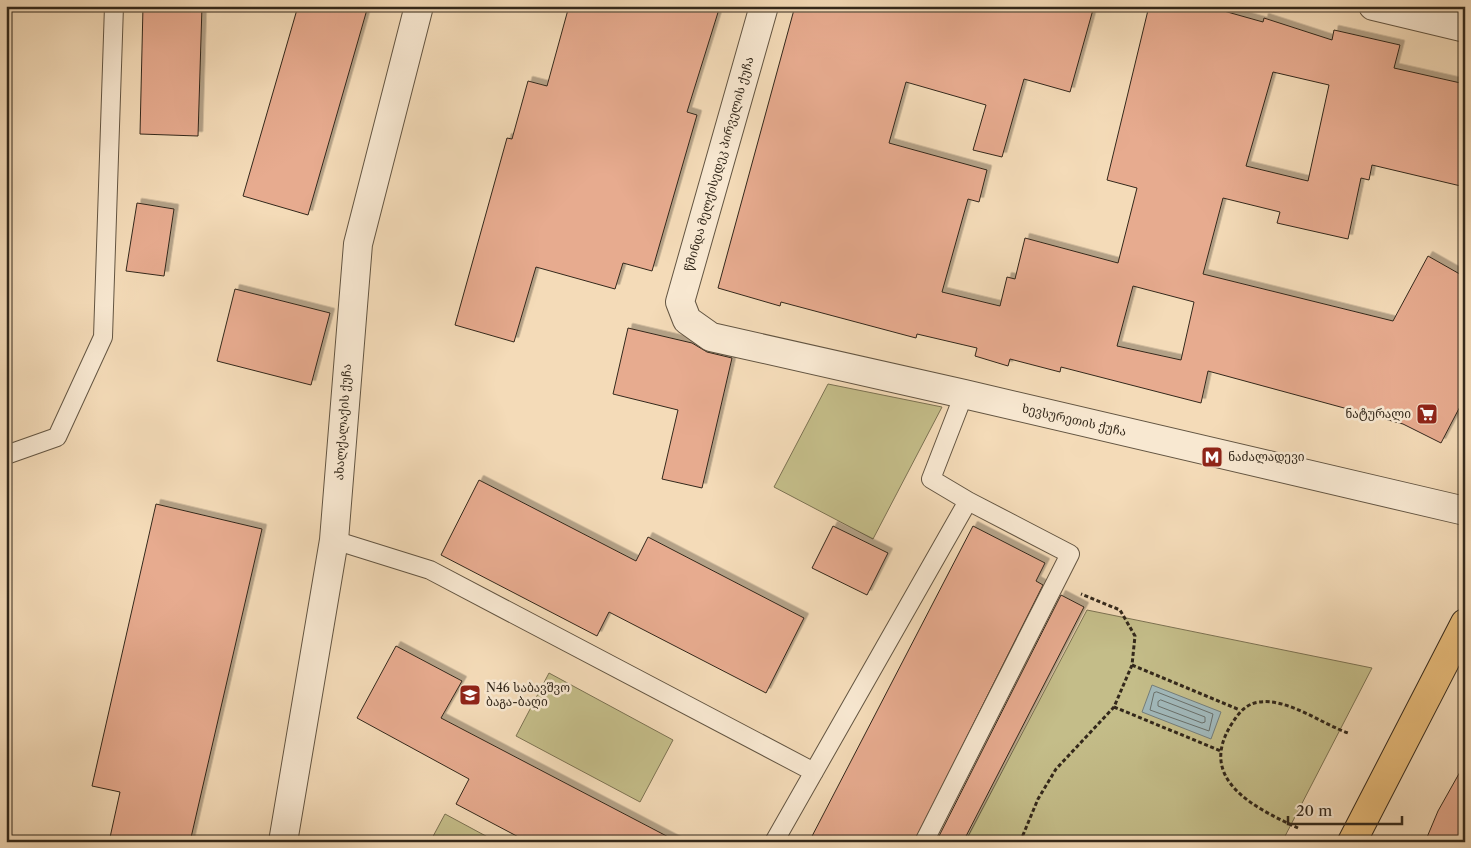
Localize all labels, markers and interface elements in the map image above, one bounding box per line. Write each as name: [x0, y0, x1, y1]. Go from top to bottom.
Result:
street label: წმინდა მელქისედეკ პირველის ქუჩა: [681, 55, 756, 273]
street label: ახალქალაქის ქუჩა: [331, 363, 354, 481]
street label: ხევსურეთის ქუჩა: [1020, 400, 1128, 439]
supermarket icon: ნატურალი: [1415, 402, 1439, 426]
place label: ნატურალი: [1345, 406, 1411, 421]
metro station icon: ნაძალადევი: [1200, 445, 1224, 469]
place label: ნაძალადევი: [1228, 449, 1305, 464]
place label: N46 საბავშვო ბაგა-ბაღი: [486, 680, 570, 709]
school or university icon: N46 საბავშვო ბაგა-ბაღი: [458, 683, 482, 707]
scale bar: [1288, 793, 1402, 825]
text: 20 m: [1296, 801, 1332, 820]

